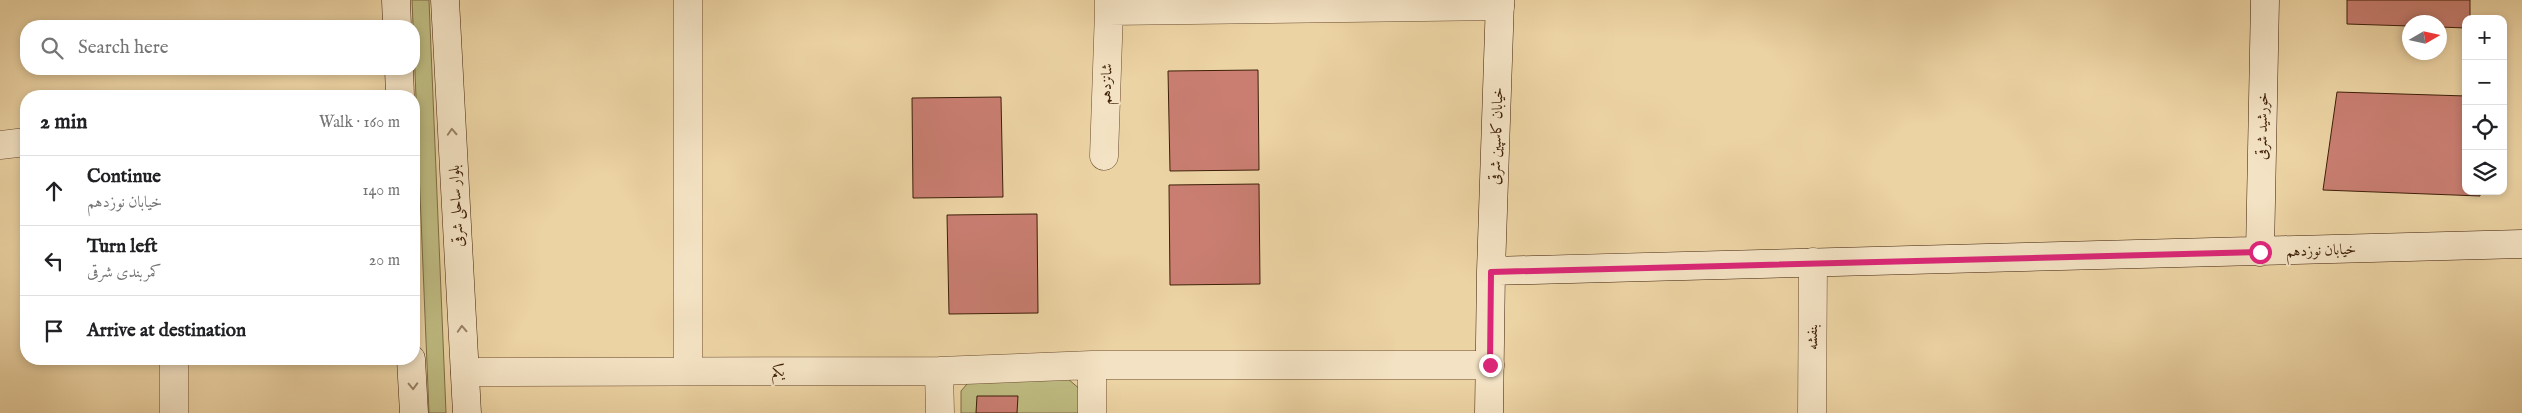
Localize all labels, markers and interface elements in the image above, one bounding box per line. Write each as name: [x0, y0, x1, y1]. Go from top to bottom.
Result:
north arrow: [2402, 15, 2447, 60]
map controls: [2462, 15, 2507, 195]
button: +: [2462, 15, 2507, 60]
search box: [20, 20, 420, 75]
icon: search: [38, 34, 66, 62]
text: Search here: [78, 36, 169, 60]
button: −: [2462, 60, 2507, 105]
street label: شانزدهم: [1096, 63, 1121, 105]
street label: خیابان کاسپین شرقی: [1485, 87, 1508, 185]
street label: خورشید شرقی: [2252, 92, 2273, 160]
button: locate: [2462, 105, 2507, 150]
text: 2 min: [40, 109, 87, 136]
text: Walk · 160 m: [319, 113, 400, 133]
one-way arrow: [447, 128, 458, 136]
button: layers: [2462, 150, 2507, 195]
street label: بلوار ساحلی شرقی: [445, 164, 469, 248]
text: Continue: [87, 165, 161, 189]
icon: ahead: [40, 177, 68, 205]
text: 140 m: [362, 181, 400, 201]
text: خیابان نوزدهم: [87, 193, 162, 213]
text: Turn left: [87, 235, 158, 259]
street label: خیابان نوزدهم: [2285, 240, 2357, 265]
route start: [2249, 241, 2272, 264]
icon: left: [40, 247, 68, 275]
text: 20 m: [369, 251, 400, 271]
text: کمربندی شرقی: [87, 263, 162, 283]
icon: arrive: [40, 317, 68, 345]
text: Arrive at destination: [87, 319, 246, 343]
street label: بنفشه: [1803, 324, 1822, 350]
one-way arrow: [457, 325, 468, 333]
route end: [1479, 354, 1502, 377]
street label: یکم: [771, 362, 786, 385]
one-way arrow: [407, 382, 418, 390]

